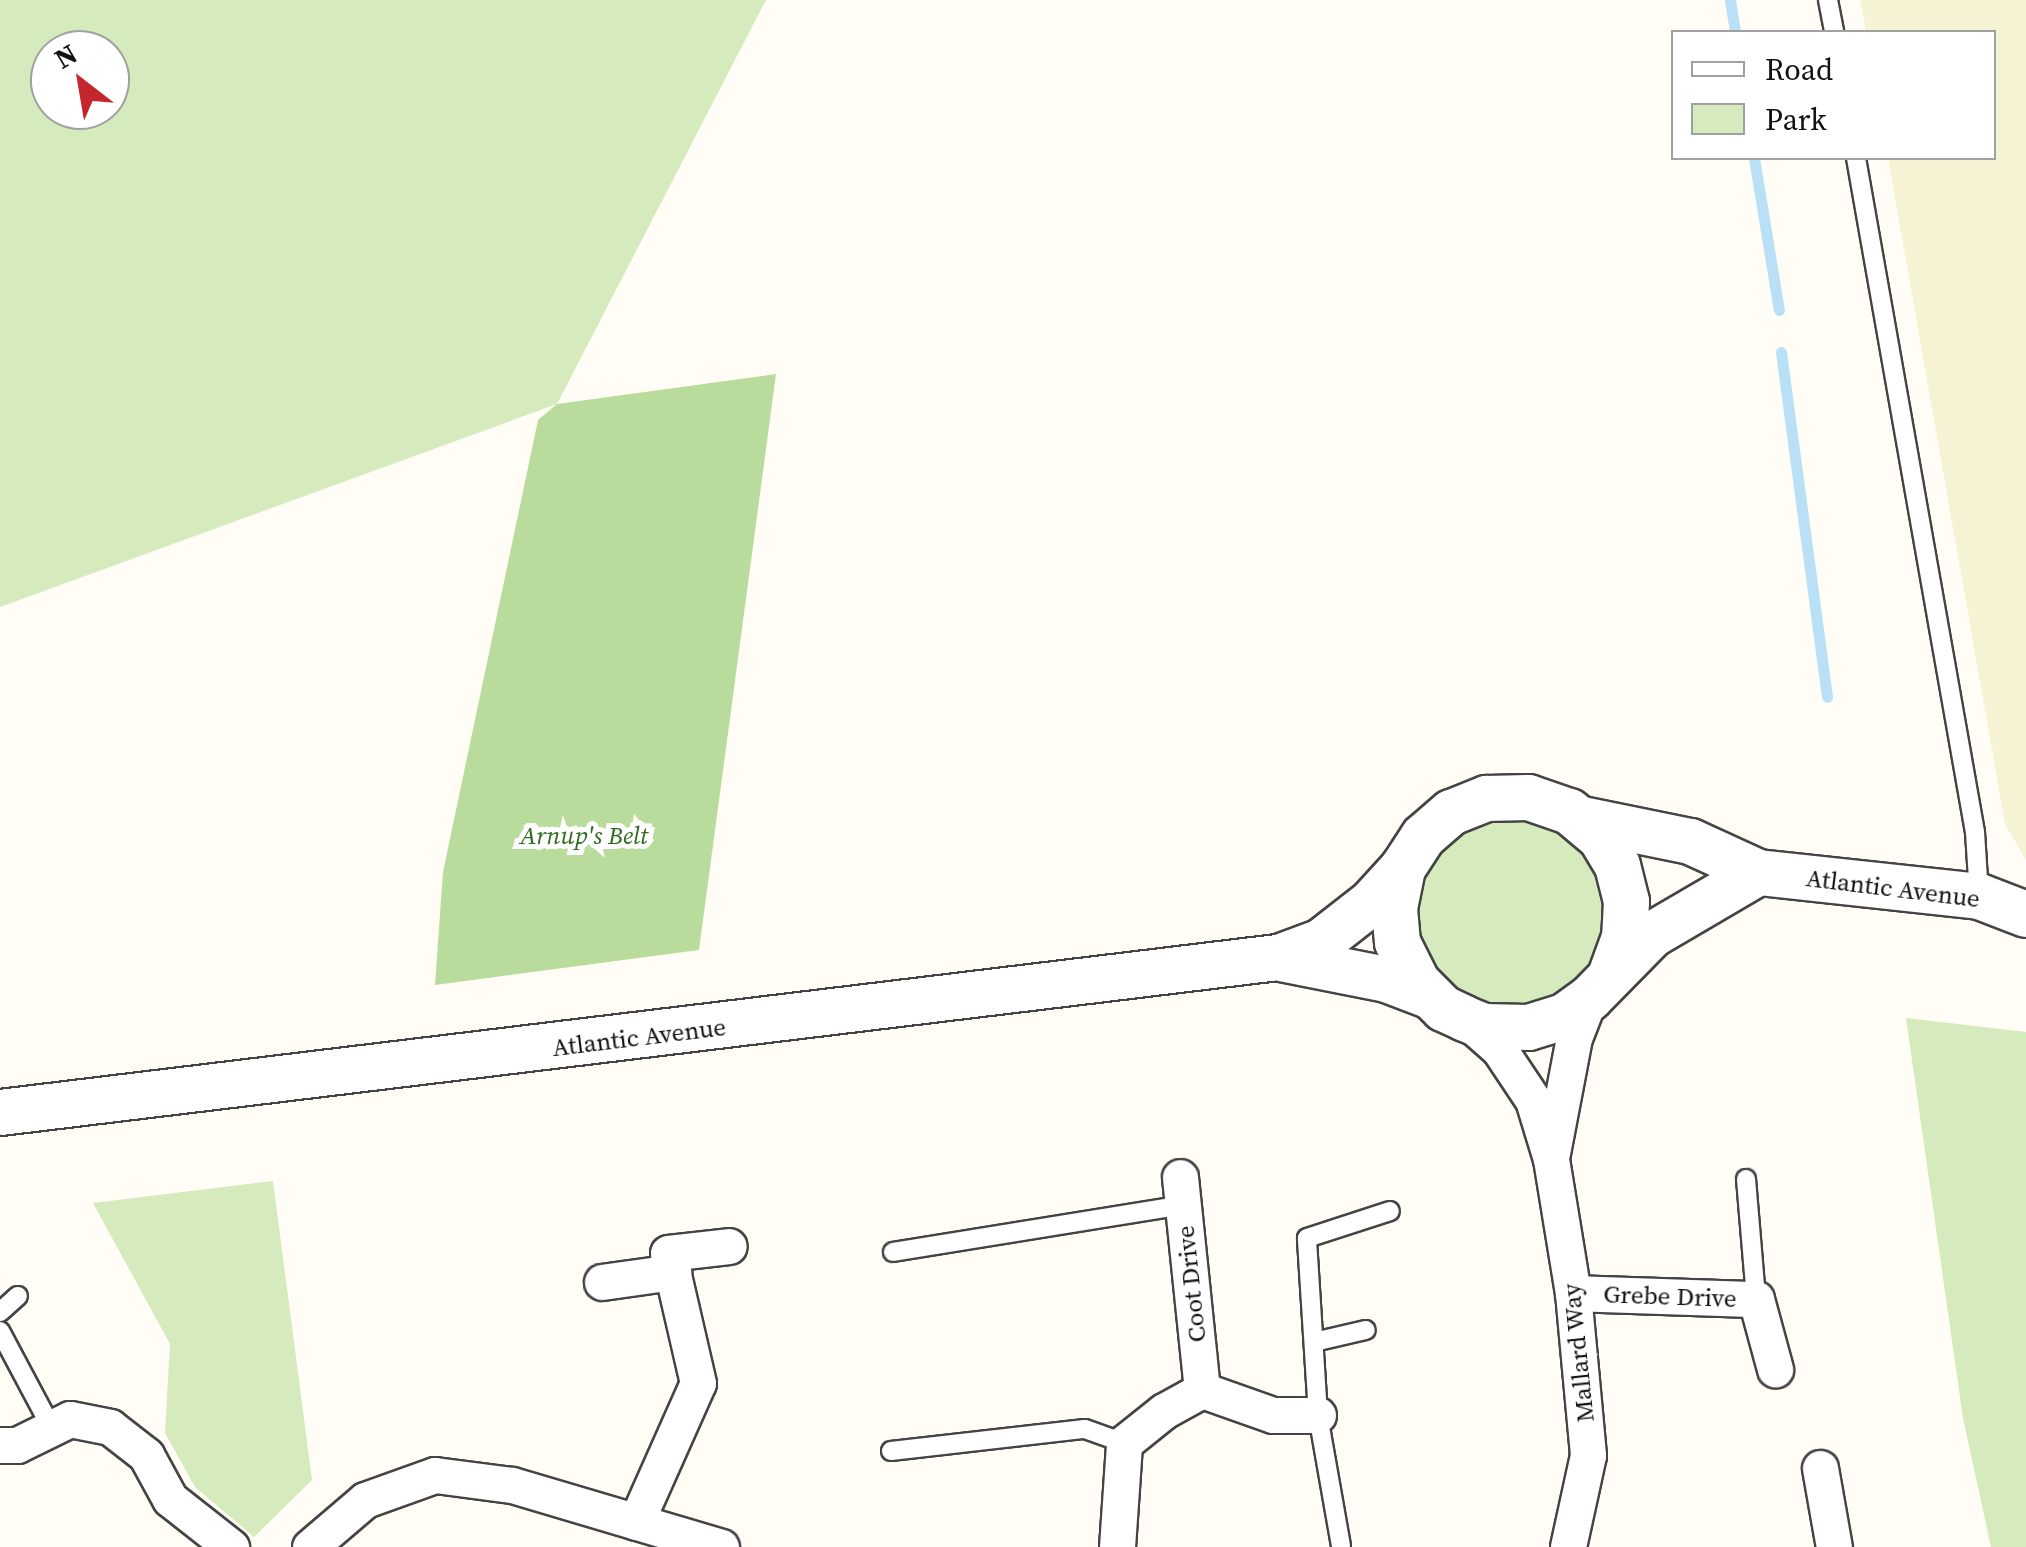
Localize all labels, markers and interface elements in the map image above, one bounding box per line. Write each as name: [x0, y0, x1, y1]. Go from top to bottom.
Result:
north arrow: [30, 30, 130, 130]
legend: [1671, 30, 1996, 160]
text: N: [47, 34, 84, 78]
text: Road: [1765, 49, 1833, 90]
text: Park: [1765, 99, 1827, 140]
park label: Arnup's Belt: [520, 820, 648, 850]
street label: Atlantic Avenue: [1804, 862, 1982, 914]
street label: Atlantic Avenue: [550, 1011, 728, 1063]
street label: Coot Drive: [1170, 1224, 1212, 1344]
street label: Grebe Drive: [1603, 1279, 1737, 1313]
street label: Mallard Way: [1556, 1282, 1600, 1424]

